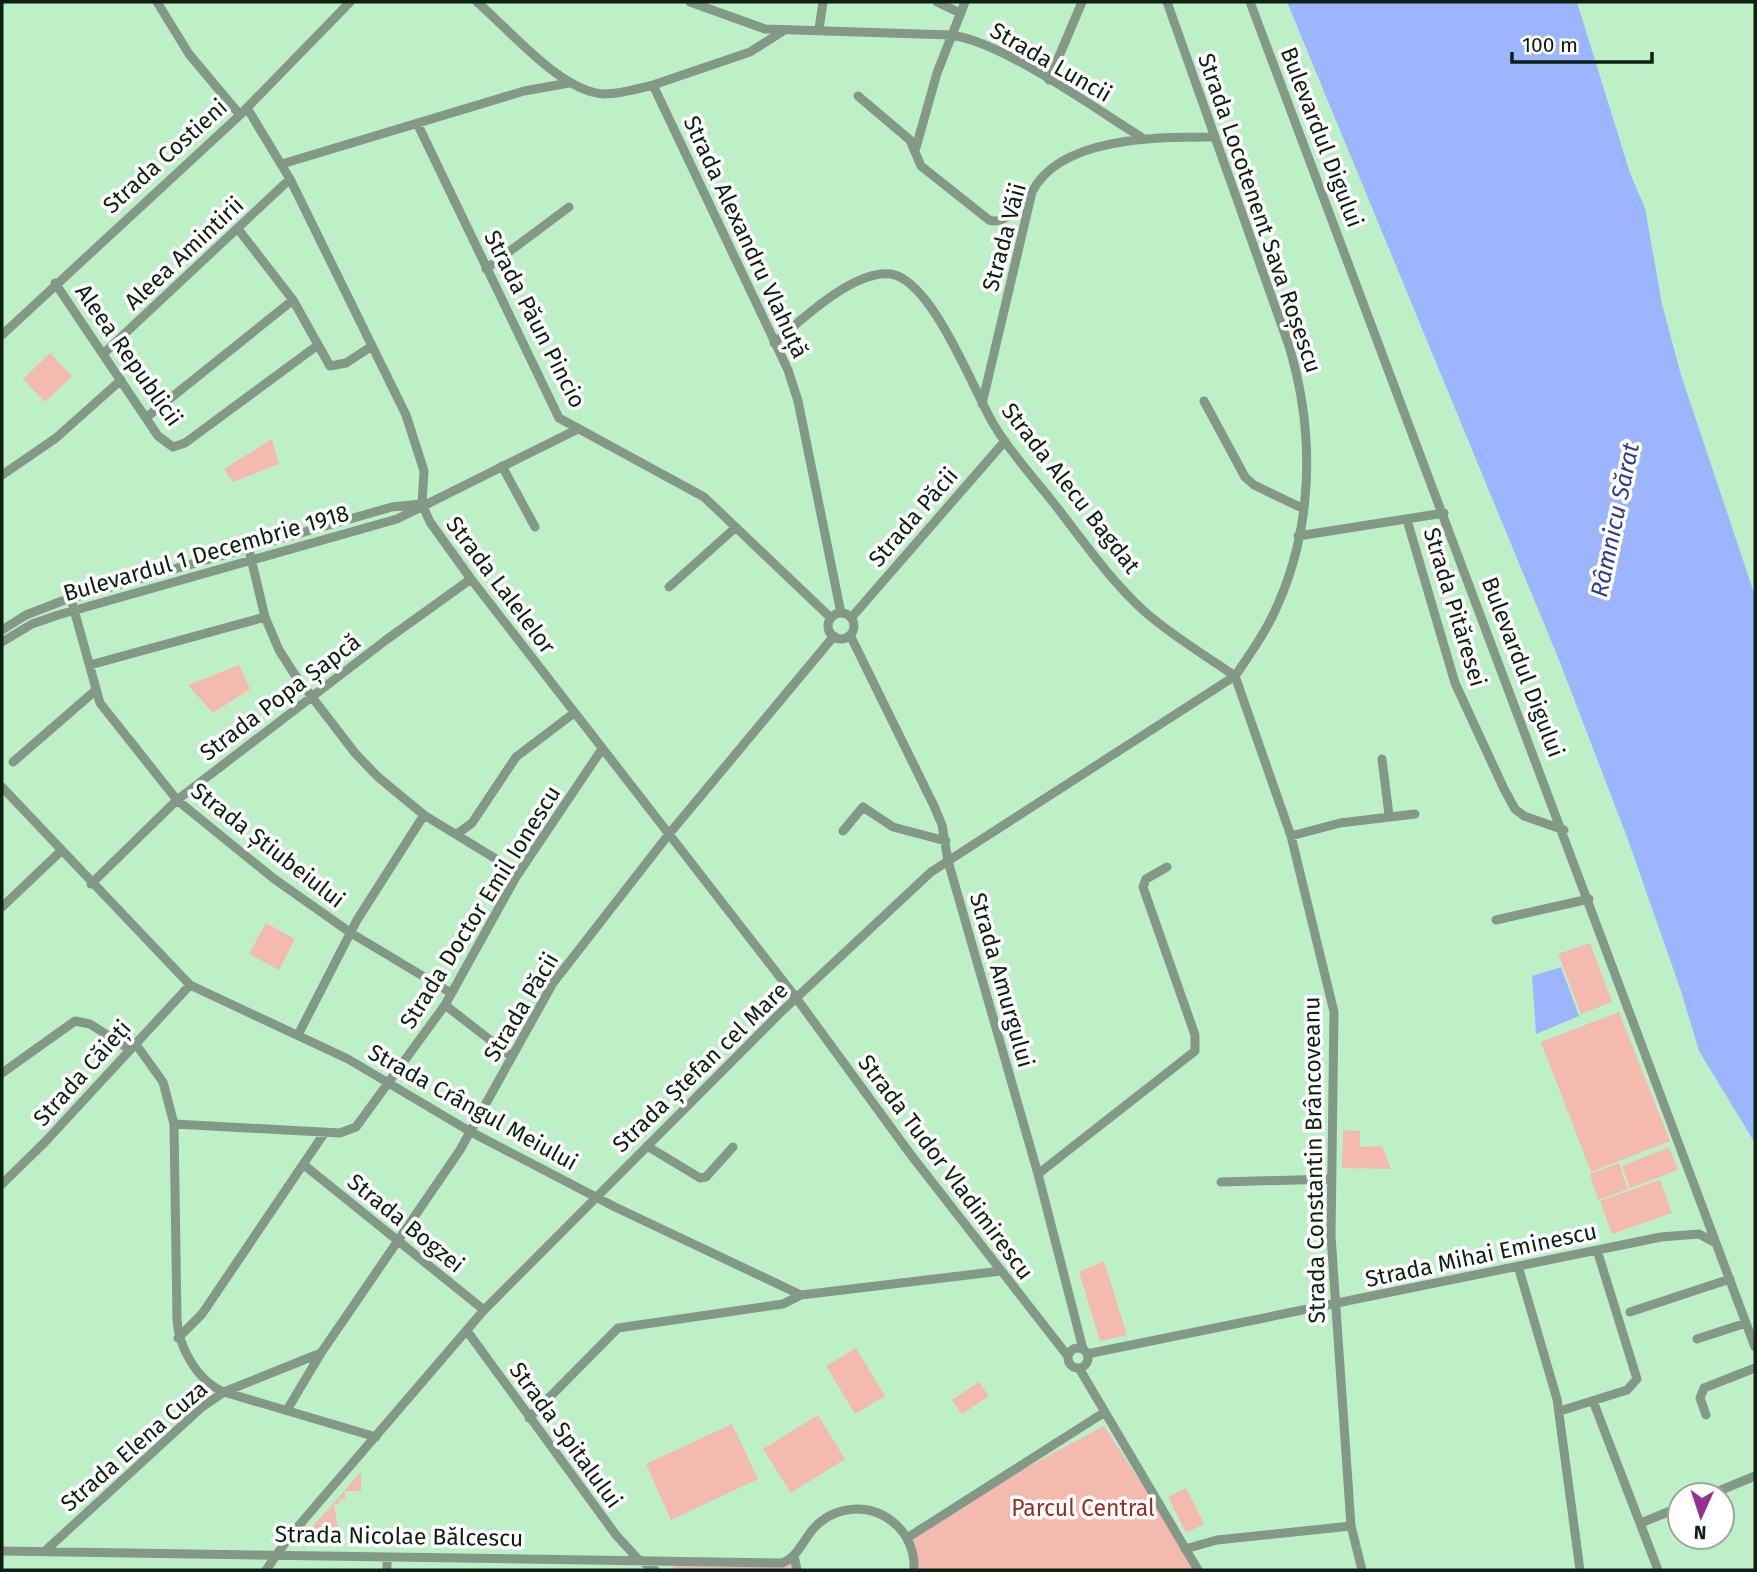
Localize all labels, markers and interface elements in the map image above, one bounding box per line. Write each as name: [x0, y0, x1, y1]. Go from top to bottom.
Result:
street label: Strada Luncii: [985, 16, 1117, 108]
scale bar: [1512, 21, 1652, 65]
text: 100 m: [1522, 32, 1578, 58]
street label: Bulevardul Digului: [1275, 43, 1369, 231]
street label: Strada Locotenent Sava Roșescu: [1191, 50, 1328, 377]
street label: Strada Costieni: [97, 93, 233, 219]
street label: Strada Alexandru Vlahuță: [677, 111, 815, 363]
street label: Strada Văii: [976, 180, 1032, 294]
street label: Aleea Amintirii: [119, 191, 249, 315]
street label: Strada Păun Pincio: [478, 226, 592, 412]
street label: Aleea Republicii: [70, 278, 188, 432]
street label: Strada Alecu Bagdat: [996, 397, 1147, 579]
water label: Râmnicu Sărat: [1585, 440, 1645, 600]
street label: Strada Păcii: [862, 462, 964, 572]
street label: Bulevardul 1 Decembrie 1918: [60, 499, 352, 607]
street label: Strada Lalelelor: [440, 511, 562, 659]
street label: Strada Pităresei: [1418, 524, 1492, 690]
street label: Bulevardul Digului: [1476, 573, 1570, 761]
street label: Strada Popa Șapcă: [194, 627, 366, 767]
street label: Strada Știubeiului: [185, 776, 350, 914]
street label: Strada Doctor Emil Ionescu: [394, 780, 566, 1034]
street label: Strada Amurgului: [964, 889, 1040, 1071]
street label: Strada Păcii: [477, 947, 565, 1067]
street label: Strada Ștefan cel Mare: [606, 976, 794, 1159]
street label: Strada Constantin Brâncoveanu: [1297, 996, 1331, 1324]
street label: Strada Căieți: [27, 1014, 138, 1132]
street label: Strada Crângul Meiului: [363, 1038, 583, 1176]
street label: Strada Tudor Vladimirescu: [852, 1049, 1040, 1285]
street label: Strada Bogzei: [342, 1167, 470, 1279]
street label: Strada Mihai Eminescu: [1363, 1217, 1599, 1293]
street label: Strada Spitalului: [504, 1357, 628, 1513]
street label: Strada Elena Cuza: [55, 1375, 213, 1517]
north arrow: [1666, 1481, 1736, 1551]
park label: Parcul Central: [1011, 1494, 1155, 1522]
street label: Strada Nicolae Bălcescu: [274, 1520, 524, 1552]
text: N: [1693, 1521, 1707, 1544]

